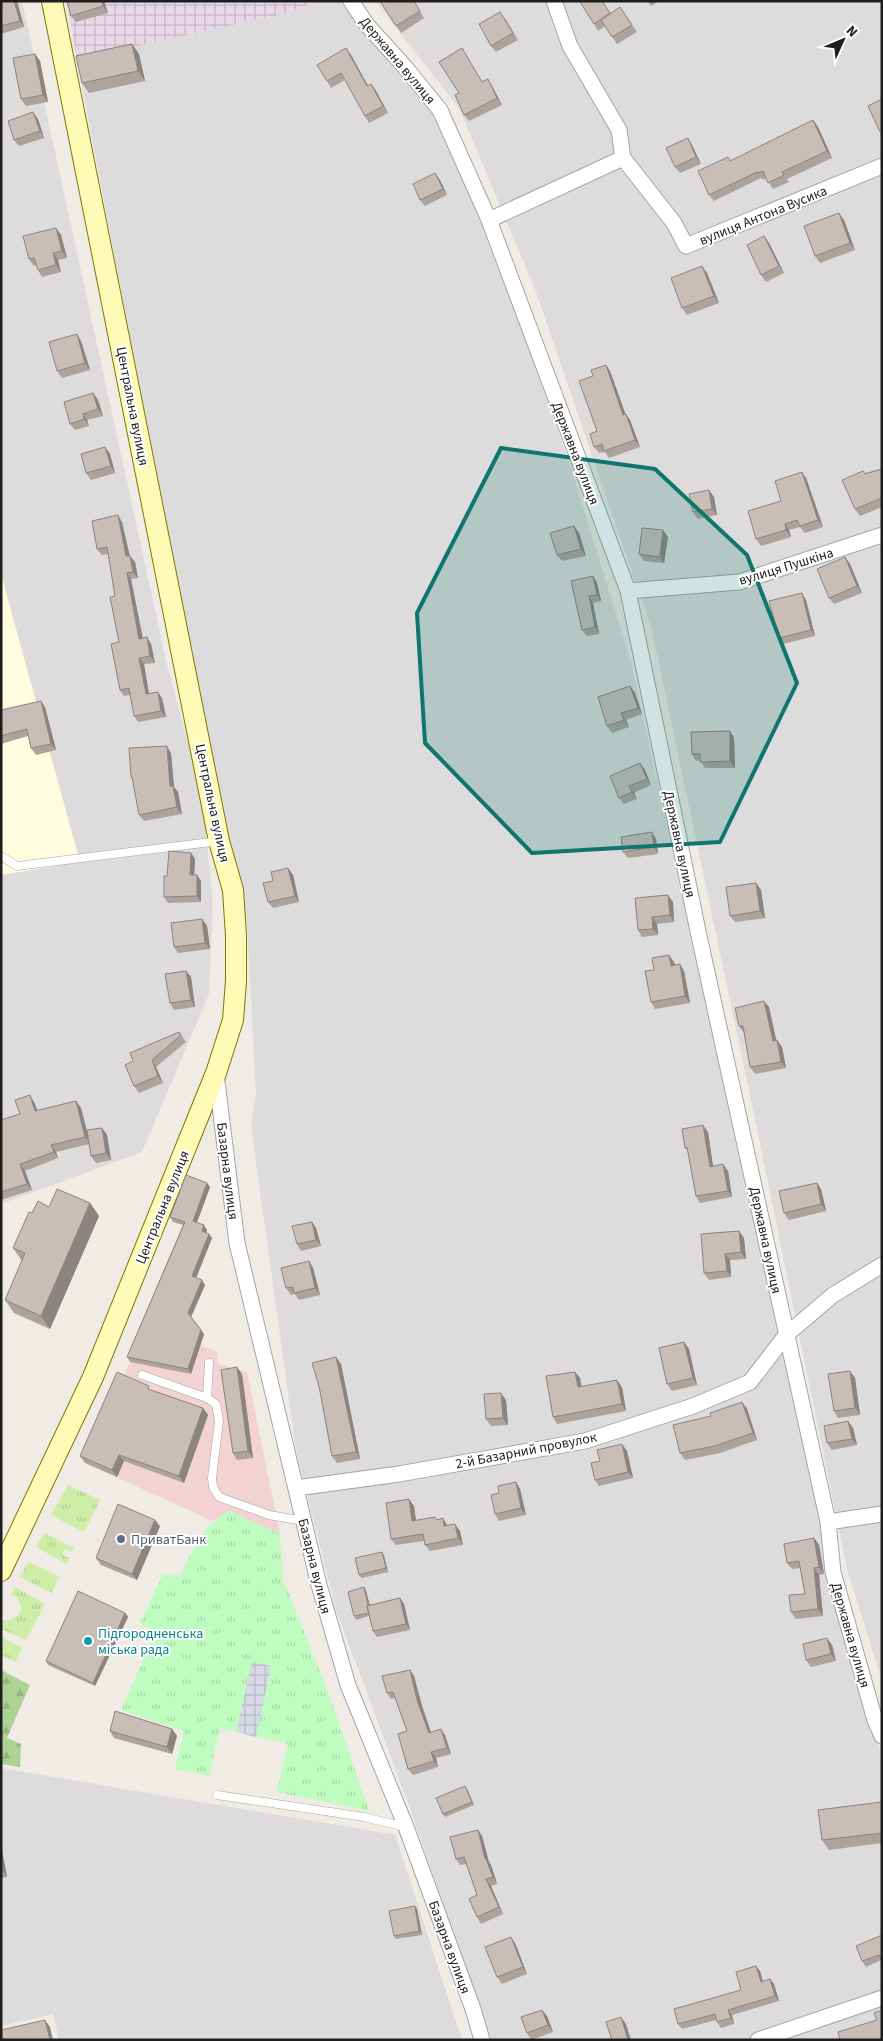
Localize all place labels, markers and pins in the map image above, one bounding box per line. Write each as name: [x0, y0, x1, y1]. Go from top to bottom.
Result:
place label: ПриватБанк: [131, 1530, 206, 1550]
marker: ПриватБанк: [115, 1533, 127, 1545]
place label: Підгородненська міська рада: [98, 1624, 203, 1660]
marker: Підгородненська міська рада: [82, 1635, 94, 1647]

